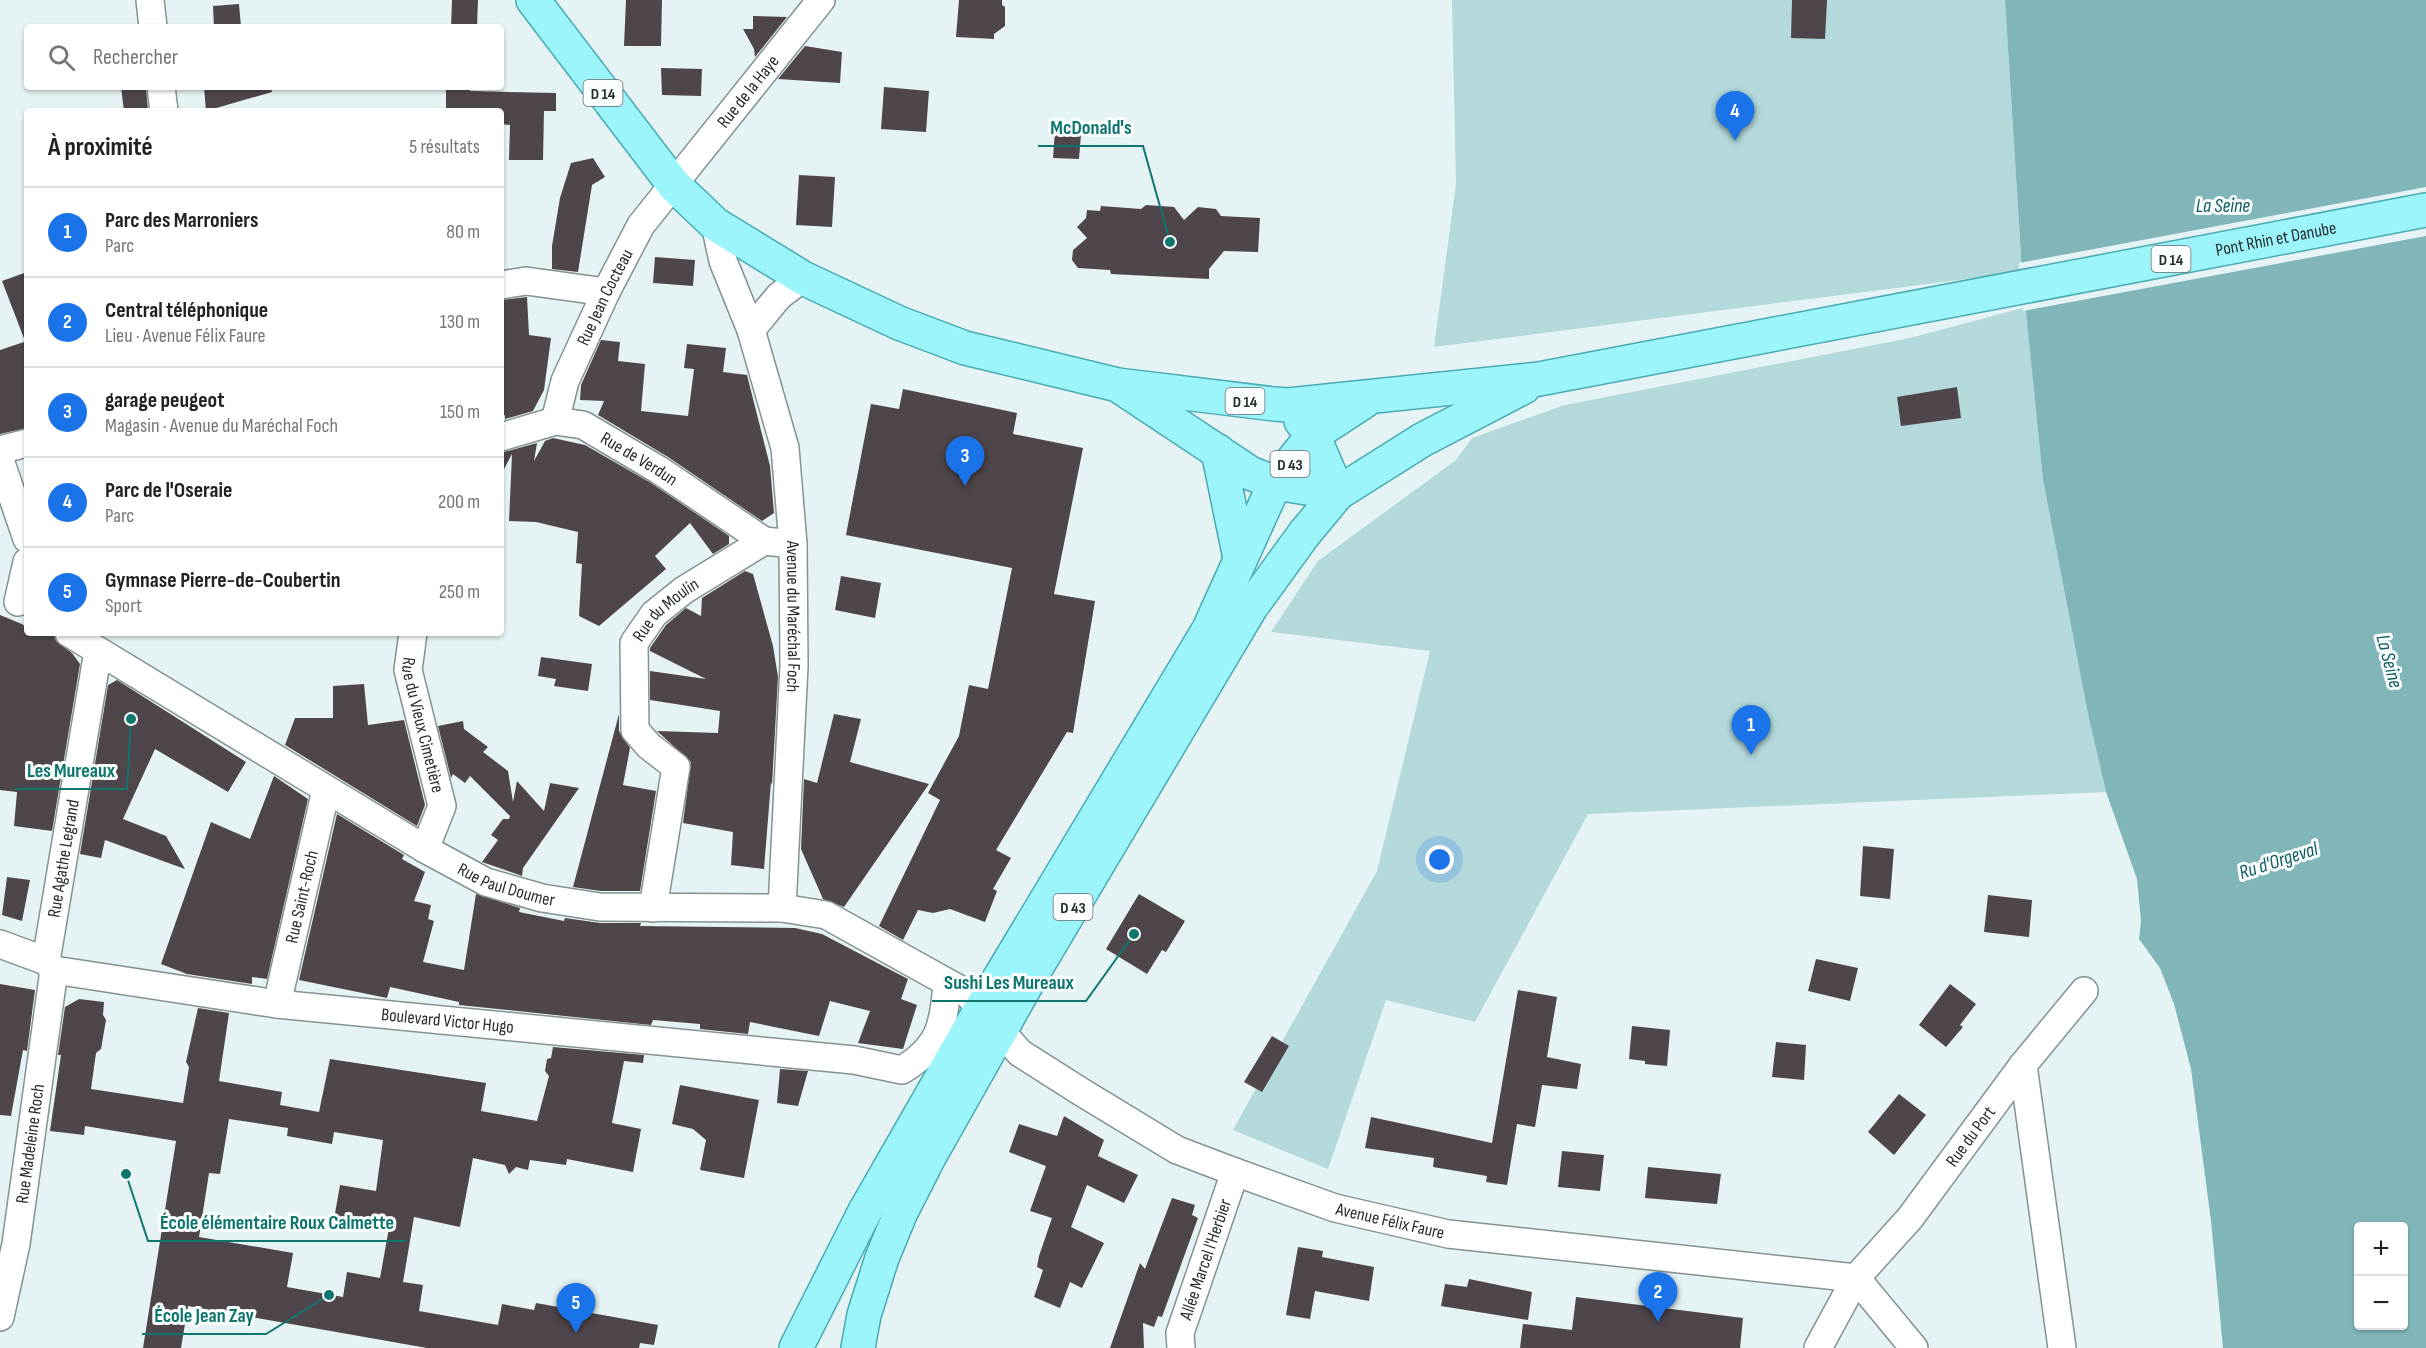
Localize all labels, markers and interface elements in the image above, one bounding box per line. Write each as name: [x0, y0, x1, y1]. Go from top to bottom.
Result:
search box: [24, 24, 504, 90]
icon: search: [45, 41, 78, 74]
text: Rechercher: [93, 44, 178, 71]
street label: Rue de la Haye: [713, 51, 784, 132]
road number: D 14: [584, 80, 622, 106]
pin: 4: [1716, 92, 1754, 141]
callout: McDonald's: [1038, 108, 1143, 146]
text: McDonald's: [1050, 116, 1132, 140]
text: À proximité: [48, 132, 153, 163]
text: 5 résultats: [409, 135, 480, 159]
water label: La Seine: [2196, 194, 2250, 218]
text: Parc des Marroniers: [105, 207, 258, 234]
street label: Pont Rhin et Danube: [2214, 217, 2338, 261]
text: 1: [64, 220, 71, 244]
text: 80 m: [446, 220, 480, 244]
text: Parc: [105, 234, 134, 258]
street label: Rue Jean Cocteau: [573, 246, 638, 349]
road number: D 14: [2152, 246, 2190, 272]
text: Central téléphonique: [105, 297, 268, 324]
text: 2: [63, 310, 72, 334]
text: 130 m: [440, 310, 480, 334]
text: Lieu · Avenue Félix Faure: [105, 324, 266, 348]
text: garage peugeot: [105, 387, 224, 414]
road number: D 14: [1226, 388, 1264, 414]
text: 3: [63, 400, 72, 424]
text: 150 m: [440, 400, 480, 424]
text: Magasin · Avenue du Maréchal Foch: [105, 414, 338, 438]
street label: Rue de Verdun: [597, 428, 681, 490]
pin: 3: [946, 436, 984, 486]
road number: D 43: [1270, 451, 1310, 477]
text: Parc de l'Oseraie: [105, 477, 232, 504]
text: 4: [63, 490, 72, 514]
text: 200 m: [438, 490, 480, 514]
text: Parc: [105, 504, 134, 528]
street label: Avenue du Maréchal Foch: [782, 540, 804, 693]
text: Gymnase Pierre-de-Coubertin: [105, 567, 341, 594]
street label: Rue du Moulin: [628, 574, 703, 646]
text: 5: [63, 580, 72, 604]
text: 250 m: [439, 580, 480, 604]
text: Sport: [105, 594, 142, 618]
water label: La Seine: [2370, 632, 2408, 691]
street label: Rue du Vieux Cimetière: [397, 656, 448, 795]
pin: 1: [1732, 706, 1770, 755]
callout: Les Mureaux: [15, 751, 127, 789]
text: Les Mureaux: [27, 759, 116, 783]
street label: Rue Agathe Legrand: [43, 798, 84, 919]
water label: Ru d'Orgeval: [2236, 837, 2322, 885]
your location: [1425, 845, 1454, 874]
street label: Rue Saint-Roch: [281, 849, 323, 945]
street label: Rue Paul Doumer: [454, 859, 556, 911]
road number: D 43: [1054, 894, 1092, 920]
callout: Sushi Les Mureaux: [932, 963, 1086, 1001]
text: Sushi Les Mureaux: [944, 971, 1075, 995]
street label: Boulevard Victor Hugo: [380, 1004, 515, 1038]
street label: Rue Madeleine Roch: [12, 1083, 49, 1205]
street label: Rue du Port: [1942, 1102, 2000, 1171]
street label: Allée Marcel l'Herbier: [1175, 1196, 1236, 1323]
street label: Avenue Félix Faure: [1333, 1198, 1446, 1244]
callout: École élémentaire Roux Calmette: [148, 1203, 406, 1241]
text: École élémentaire Roux Calmette: [160, 1211, 394, 1235]
map controls: [2354, 1222, 2408, 1330]
button: +: [2354, 1222, 2408, 1276]
pin: 2: [1638, 1272, 1678, 1322]
button: −: [2354, 1276, 2408, 1330]
pin: 5: [556, 1284, 596, 1333]
callout: École Jean Zay: [142, 1296, 266, 1334]
text: École Jean Zay: [154, 1304, 255, 1328]

